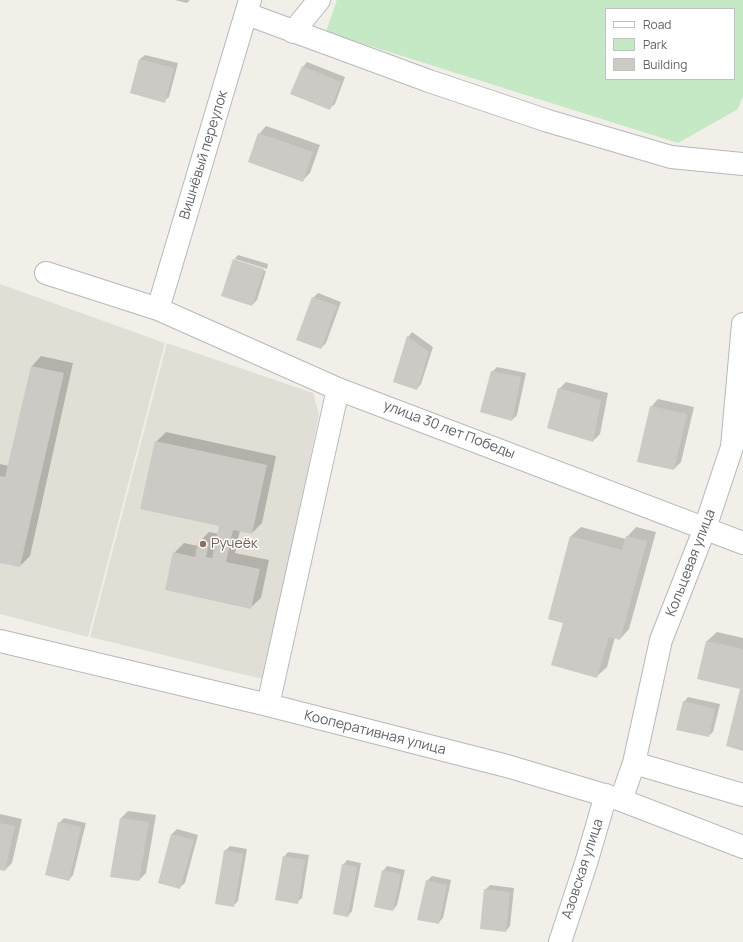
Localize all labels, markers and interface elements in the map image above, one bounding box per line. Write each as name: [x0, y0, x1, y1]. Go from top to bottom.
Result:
legend: [605, 8, 735, 80]
text: Road: [643, 16, 671, 33]
text: Park: [643, 36, 667, 53]
text: Building: [643, 56, 687, 73]
street label: Вишнёвый переулок: [176, 88, 232, 222]
street label: улица 30 лет Победы: [381, 397, 517, 463]
street label: Кольцевая улица: [663, 507, 719, 619]
place label: Ручеёк: [211, 536, 258, 552]
marker: Ручеёк: [198, 539, 208, 549]
street label: Кооперативная улица: [303, 707, 447, 759]
street label: Азовская улица: [559, 817, 607, 921]

